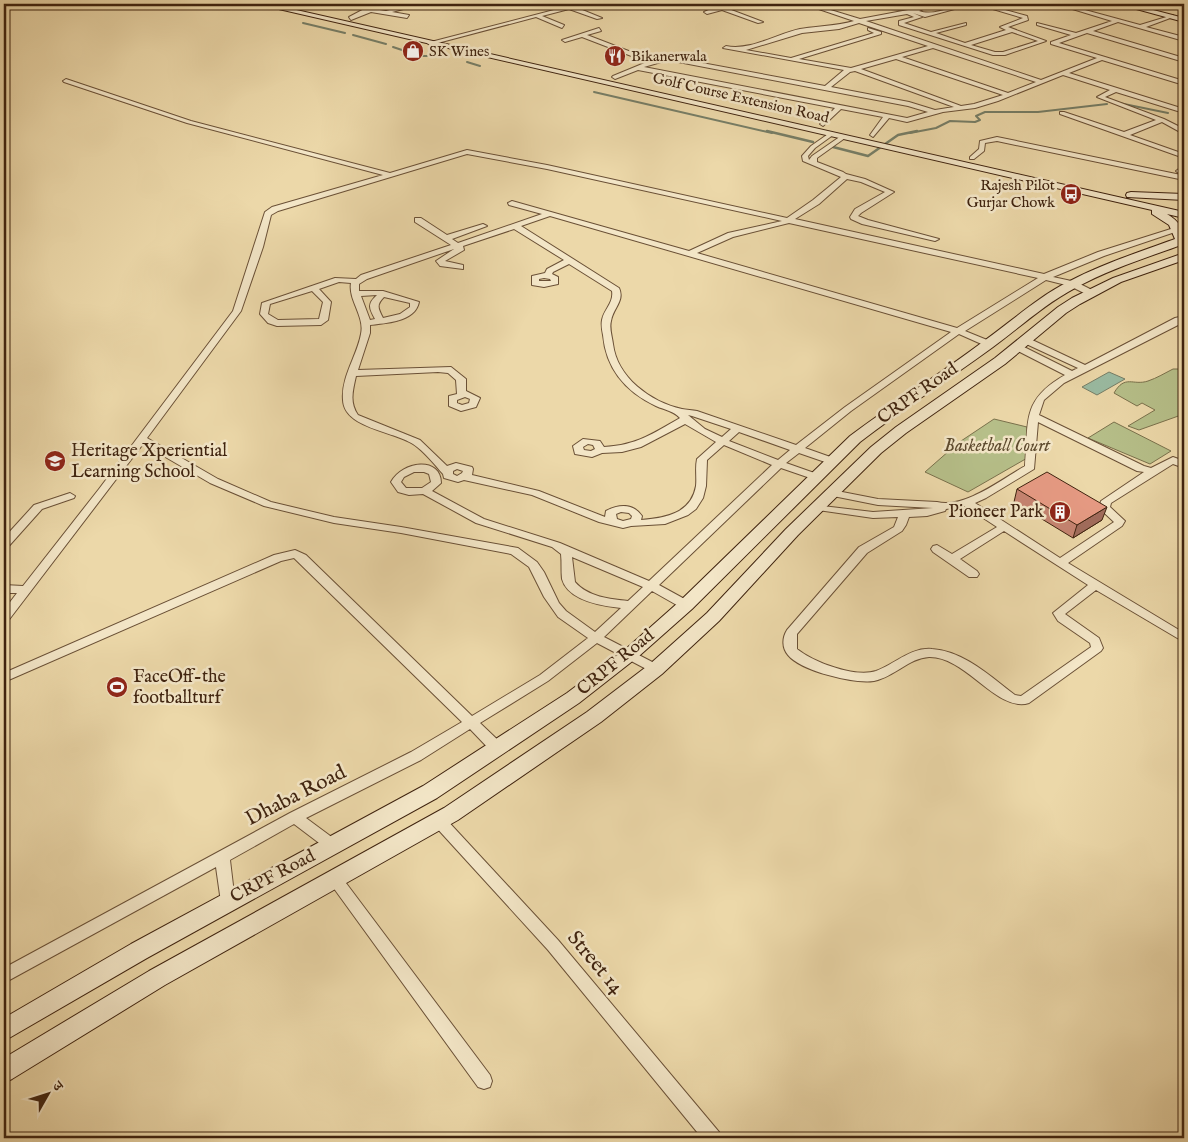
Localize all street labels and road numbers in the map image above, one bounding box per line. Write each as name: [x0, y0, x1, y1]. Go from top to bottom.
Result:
street label: Golf Course Extension Road: [651, 68, 832, 128]
street label: CRPF Road: [873, 358, 963, 430]
street label: CRPF Road: [573, 625, 660, 701]
street label: Dhaba Road: [241, 759, 352, 833]
street label: CRPF Road: [227, 845, 320, 909]
street label: Street 14: [561, 926, 630, 1001]

